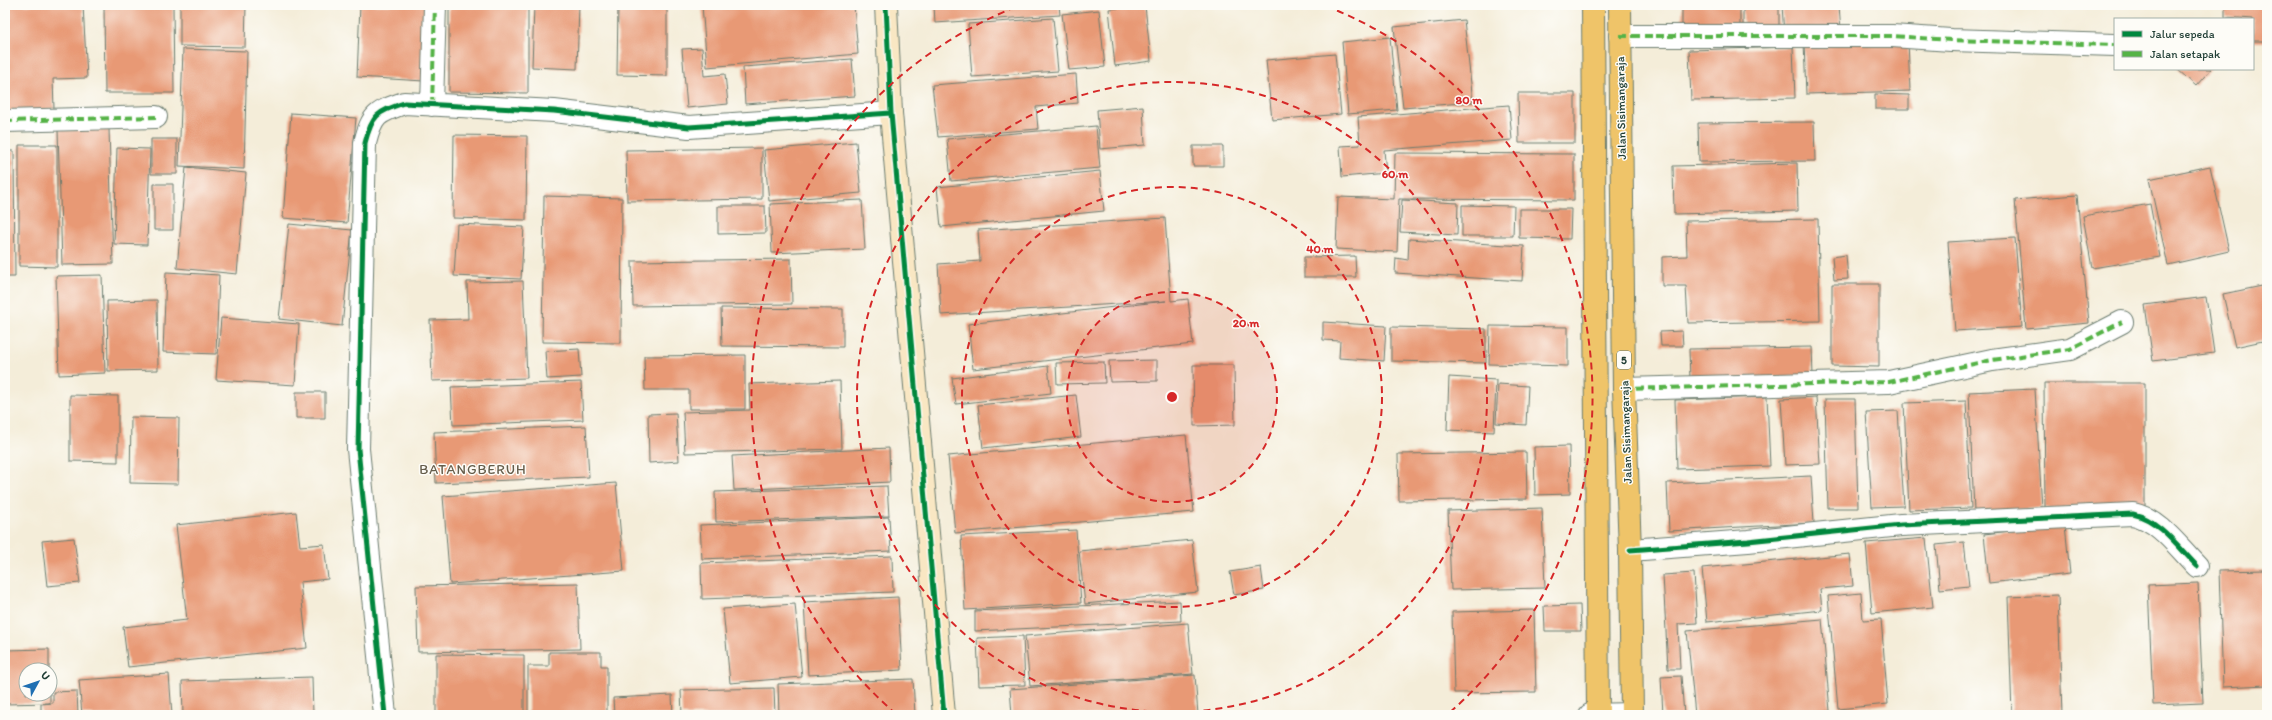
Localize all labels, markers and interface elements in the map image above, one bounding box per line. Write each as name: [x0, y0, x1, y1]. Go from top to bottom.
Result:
legend: [2114, 18, 2254, 70]
text: Jalur sepeda: [2150, 27, 2215, 41]
text: Jalan setapak: [2150, 47, 2221, 61]
street label: Jalan Sisimangaraja: [1613, 56, 1629, 160]
text: 80 m: [1456, 93, 1483, 107]
text: 60 m: [1382, 167, 1409, 181]
text: 40 m: [1306, 242, 1335, 256]
text: 20 m: [1233, 316, 1260, 330]
road number: 5: [1617, 351, 1631, 369]
street label: Jalan Sisimangaraja: [1617, 380, 1635, 484]
centre of rings: [1165, 390, 1179, 404]
district label: BATANGBERUH: [419, 461, 527, 478]
north arrow: [18, 662, 58, 702]
text: U: [38, 669, 53, 683]

